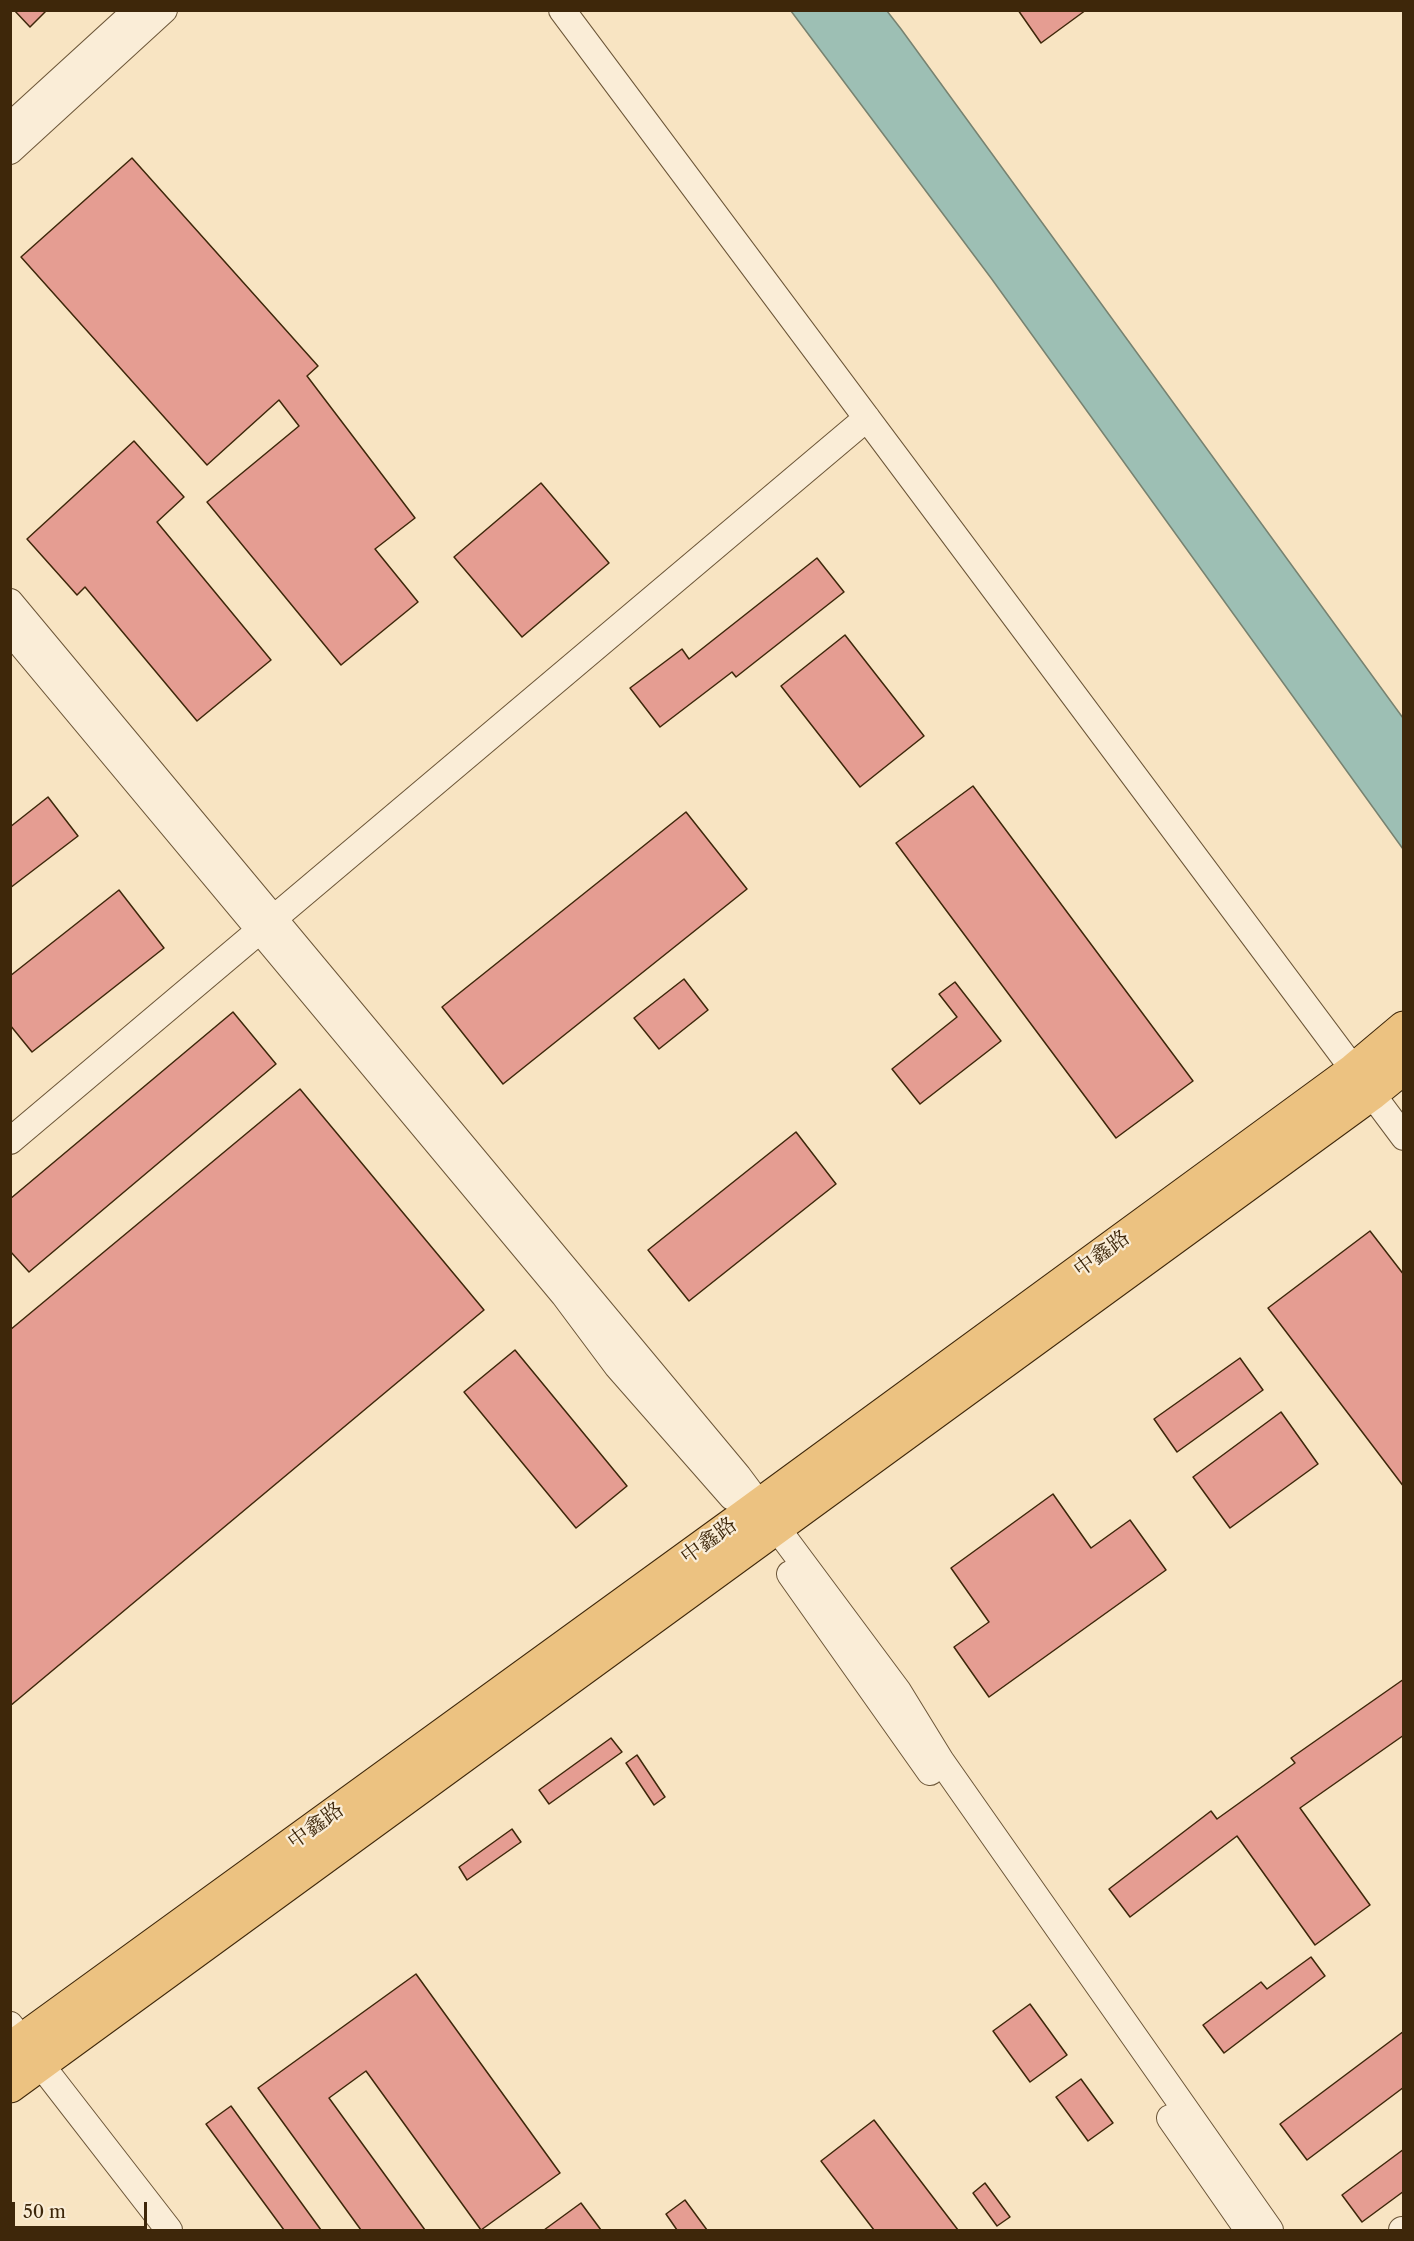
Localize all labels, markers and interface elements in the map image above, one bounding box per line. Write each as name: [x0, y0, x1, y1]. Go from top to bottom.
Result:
street label: 中鑫路: [1069, 1225, 1135, 1283]
street label: 中鑫路: [676, 1512, 742, 1570]
street label: 中鑫路: [283, 1797, 349, 1855]
scale bar: [15, 2190, 150, 2228]
text: 50 m: [23, 2201, 66, 2223]

